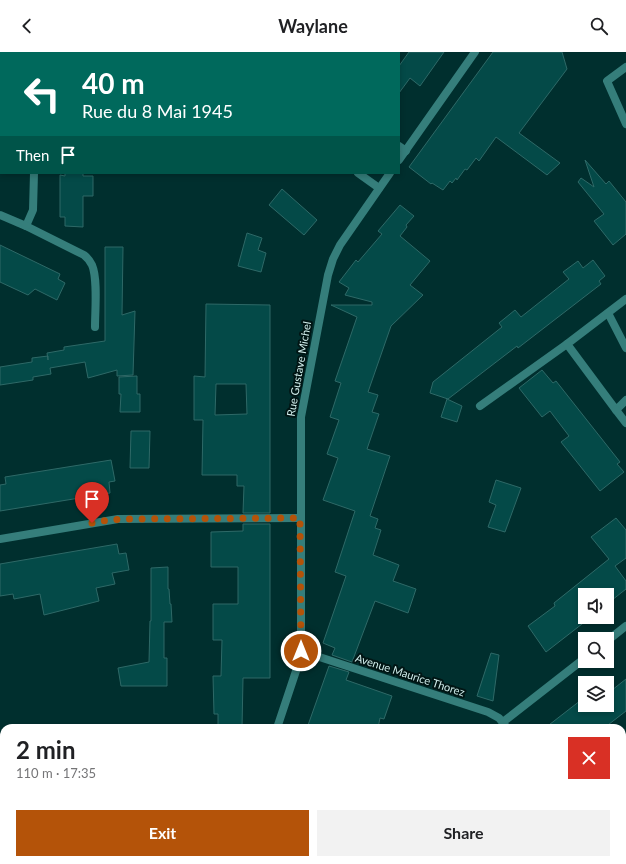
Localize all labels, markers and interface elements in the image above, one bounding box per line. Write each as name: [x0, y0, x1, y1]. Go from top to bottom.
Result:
icon: back: [16, 15, 38, 37]
text: Waylane: [278, 15, 348, 37]
icon: search: [588, 15, 610, 37]
text: 40 m: [82, 66, 145, 100]
icon: left: [16, 68, 68, 120]
text: Rue du 8 Mai 1945: [82, 100, 233, 122]
icon: arrive: [57, 144, 79, 166]
text: Then: [16, 146, 49, 164]
street label: Rue Gustave Michel: [284, 320, 313, 417]
pin: [75, 482, 109, 523]
icon: arrive: [81, 488, 103, 510]
map controls: [578, 588, 614, 712]
button: sound: [578, 588, 614, 624]
position arrow: [280, 630, 322, 672]
button: search: [578, 632, 614, 668]
street label: Avenue Maurice Thorez: [354, 651, 467, 698]
button: layers: [578, 676, 614, 712]
text: 2 min: [16, 735, 76, 764]
button: close: [568, 737, 610, 779]
text: 110 m · 17:35: [16, 765, 96, 781]
button: Exit: [16, 810, 309, 856]
button: Share: [317, 810, 610, 856]

